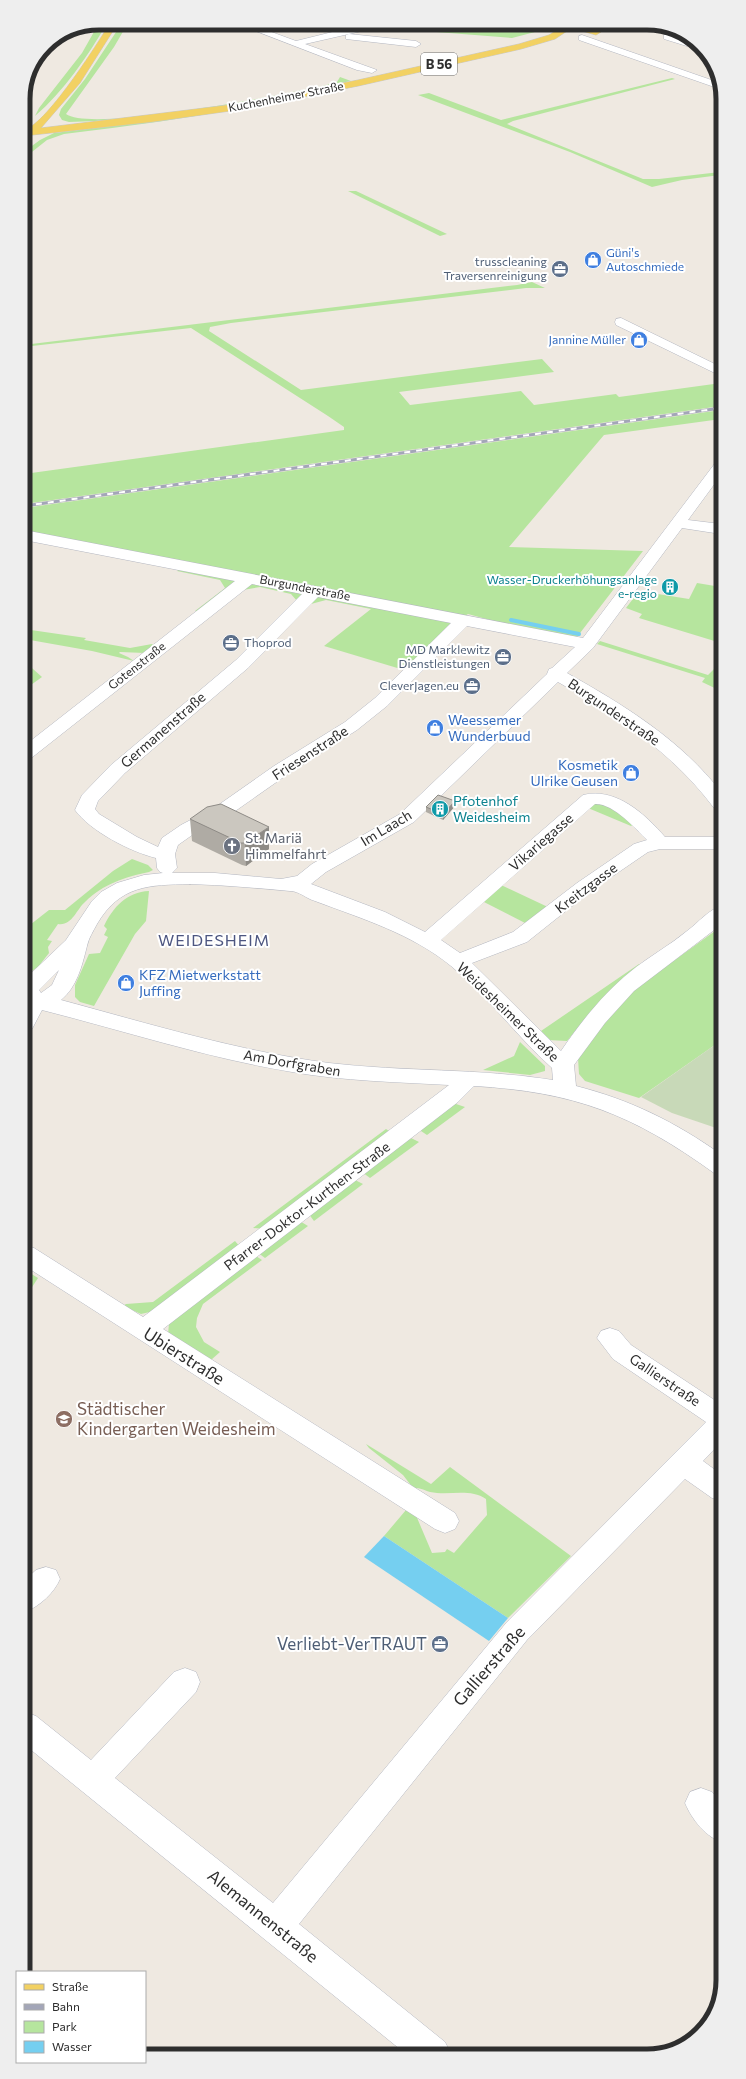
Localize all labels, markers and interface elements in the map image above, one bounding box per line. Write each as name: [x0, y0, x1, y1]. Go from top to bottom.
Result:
road number: B 56: [421, 53, 457, 75]
street label: Kuchenheimer Straße: [227, 78, 345, 114]
place label: Güni's Autoschmiede: [606, 245, 684, 273]
shop icon: Güni's Autoschmiede: [583, 250, 603, 270]
place label: trusscleaning Traversenreinigung: [443, 254, 547, 282]
office icon: trusscleaning Traversenreinigung: [550, 259, 570, 279]
shop icon: Jannine Müller: [629, 330, 649, 350]
place label: Jannine Müller: [549, 332, 626, 347]
street label: Burgunderstraße: [259, 571, 352, 603]
place label: Wasser-Druckerhöhungsanlage e-regio: [487, 572, 657, 600]
building icon: Wasser-Druckerhöhungsanlage e-regio: [660, 577, 680, 597]
office icon: Thoprod: [221, 633, 241, 653]
place label: Thoprod: [244, 635, 292, 649]
street label: Gotenstraße: [105, 639, 168, 692]
place label: MD Marklewitz Dienstleistungen: [399, 642, 490, 670]
office icon: MD Marklewitz Dienstleistungen: [493, 647, 513, 667]
street label: Burgunderstraße: [565, 675, 664, 749]
office icon: CleverJagen.eu: [462, 676, 482, 696]
place label: CleverJagen.eu: [380, 678, 459, 693]
street label: Germanenstraße: [117, 688, 209, 771]
place label: Weessemer Wunderbuud: [448, 711, 531, 744]
shop icon: Weessemer Wunderbuud: [425, 718, 445, 738]
street label: Friesenstraße: [269, 722, 351, 783]
place label: Kosmetik Ulrike Geusen: [530, 756, 618, 789]
shop icon: Kosmetik Ulrike Geusen: [621, 763, 641, 783]
place label: Pfotenhof Weidesheim: [453, 792, 530, 825]
building icon: Pfotenhof Weidesheim: [430, 799, 450, 819]
street label: Im Laach: [357, 806, 414, 849]
street label: Vikariegasse: [505, 809, 576, 874]
place label: St. Mariä Himmelfahrt: [245, 829, 327, 862]
church icon: St. Mariä Himmelfahrt: [222, 836, 242, 856]
street label: Kreitzgasse: [551, 859, 620, 916]
district label: WEIDESHEIM: [158, 930, 270, 949]
street label: Weidesheimer Straße: [454, 958, 563, 1065]
place label: KFZ Mietwerkstatt Juffing: [139, 966, 261, 999]
shop icon: KFZ Mietwerkstatt Juffing: [116, 973, 136, 993]
street label: Am Dorfgraben: [242, 1046, 342, 1079]
street label: Pfarrer-Doktor-Kurthen-Straße: [220, 1138, 393, 1274]
street label: Ubierstraße: [140, 1322, 229, 1389]
street label: Gallierstraße: [627, 1350, 704, 1409]
place label: Städtischer Kindergarten Weidesheim: [77, 1398, 276, 1439]
school or university icon: Städtischer Kindergarten Weidesheim: [54, 1409, 74, 1429]
street label: Gallierstraße: [448, 1621, 529, 1710]
place label: Verliebt-VerTRAUT: [277, 1633, 427, 1654]
office icon: Verliebt-VerTRAUT: [430, 1634, 450, 1654]
street label: Alemannenstraße: [204, 1865, 323, 1967]
legend: [16, 1971, 146, 2063]
text: Straße: [52, 1979, 88, 1993]
text: Bahn: [52, 1999, 80, 2013]
text: Park: [52, 2019, 78, 2033]
text: Wasser: [52, 2039, 92, 2053]

